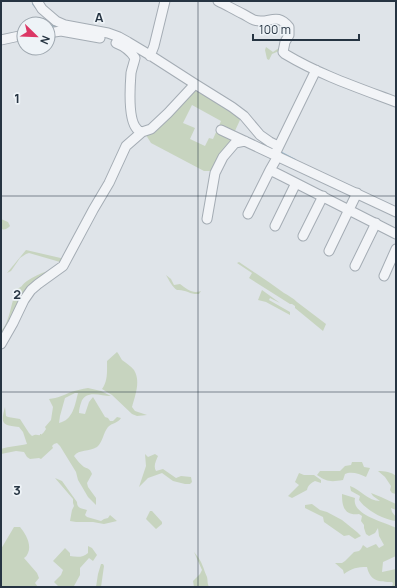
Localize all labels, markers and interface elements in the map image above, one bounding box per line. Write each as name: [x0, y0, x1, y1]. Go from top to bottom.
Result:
text: A: [95, 8, 104, 26]
north arrow: [16, 16, 56, 56]
scale bar: [253, 16, 359, 42]
text: 100 m: [259, 21, 291, 38]
text: N: [37, 34, 54, 47]
text: 1: [14, 89, 20, 107]
text: 2: [13, 285, 21, 303]
text: 3: [13, 481, 21, 499]

